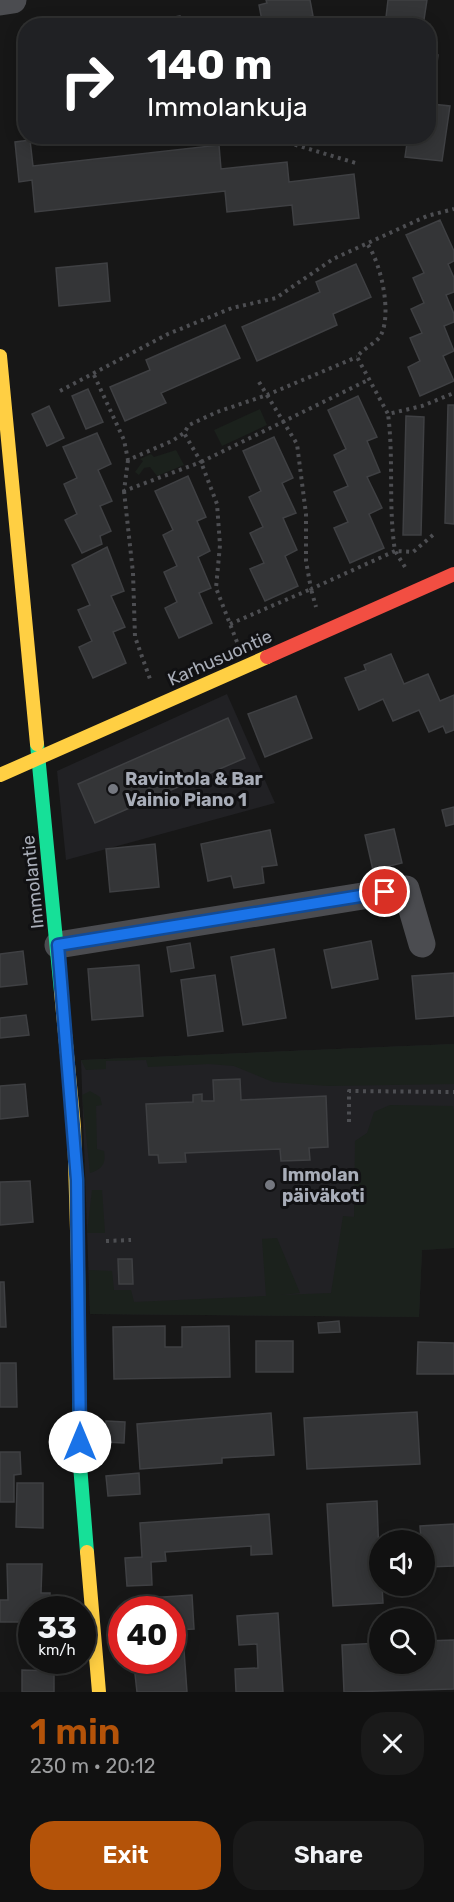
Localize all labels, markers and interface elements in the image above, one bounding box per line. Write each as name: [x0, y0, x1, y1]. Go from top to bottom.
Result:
text: 140 m: [147, 40, 273, 90]
icon: right: [48, 42, 126, 120]
text: Immolankuja: [147, 91, 308, 123]
street label: Karhusuontie: [164, 625, 276, 691]
place label: Ravintola & Bar Vainio Piano 1: [125, 768, 263, 811]
marker: Ravintola & Bar Vainio Piano 1: [106, 782, 120, 796]
street label: Immolantie: [17, 834, 49, 930]
pin: [359, 866, 410, 917]
icon: arrive: [368, 875, 401, 908]
place label: Immolan päiväkoti: [282, 1164, 365, 1207]
marker: Immolan päiväkoti: [263, 1178, 277, 1192]
position arrow: [48, 1410, 112, 1474]
map controls: [369, 1530, 435, 1674]
button: sound: [369, 1530, 435, 1596]
speed limit sign: 40: [108, 1596, 186, 1674]
button: search: [369, 1608, 435, 1674]
text: 33: [37, 1610, 77, 1646]
text: km/h: [38, 1641, 76, 1659]
text: 1 min: [30, 1710, 121, 1753]
button: close: [361, 1712, 424, 1775]
text: 230 m · 20:12: [30, 1754, 155, 1778]
button: Exit: [30, 1821, 221, 1890]
button: Share: [233, 1821, 424, 1890]

